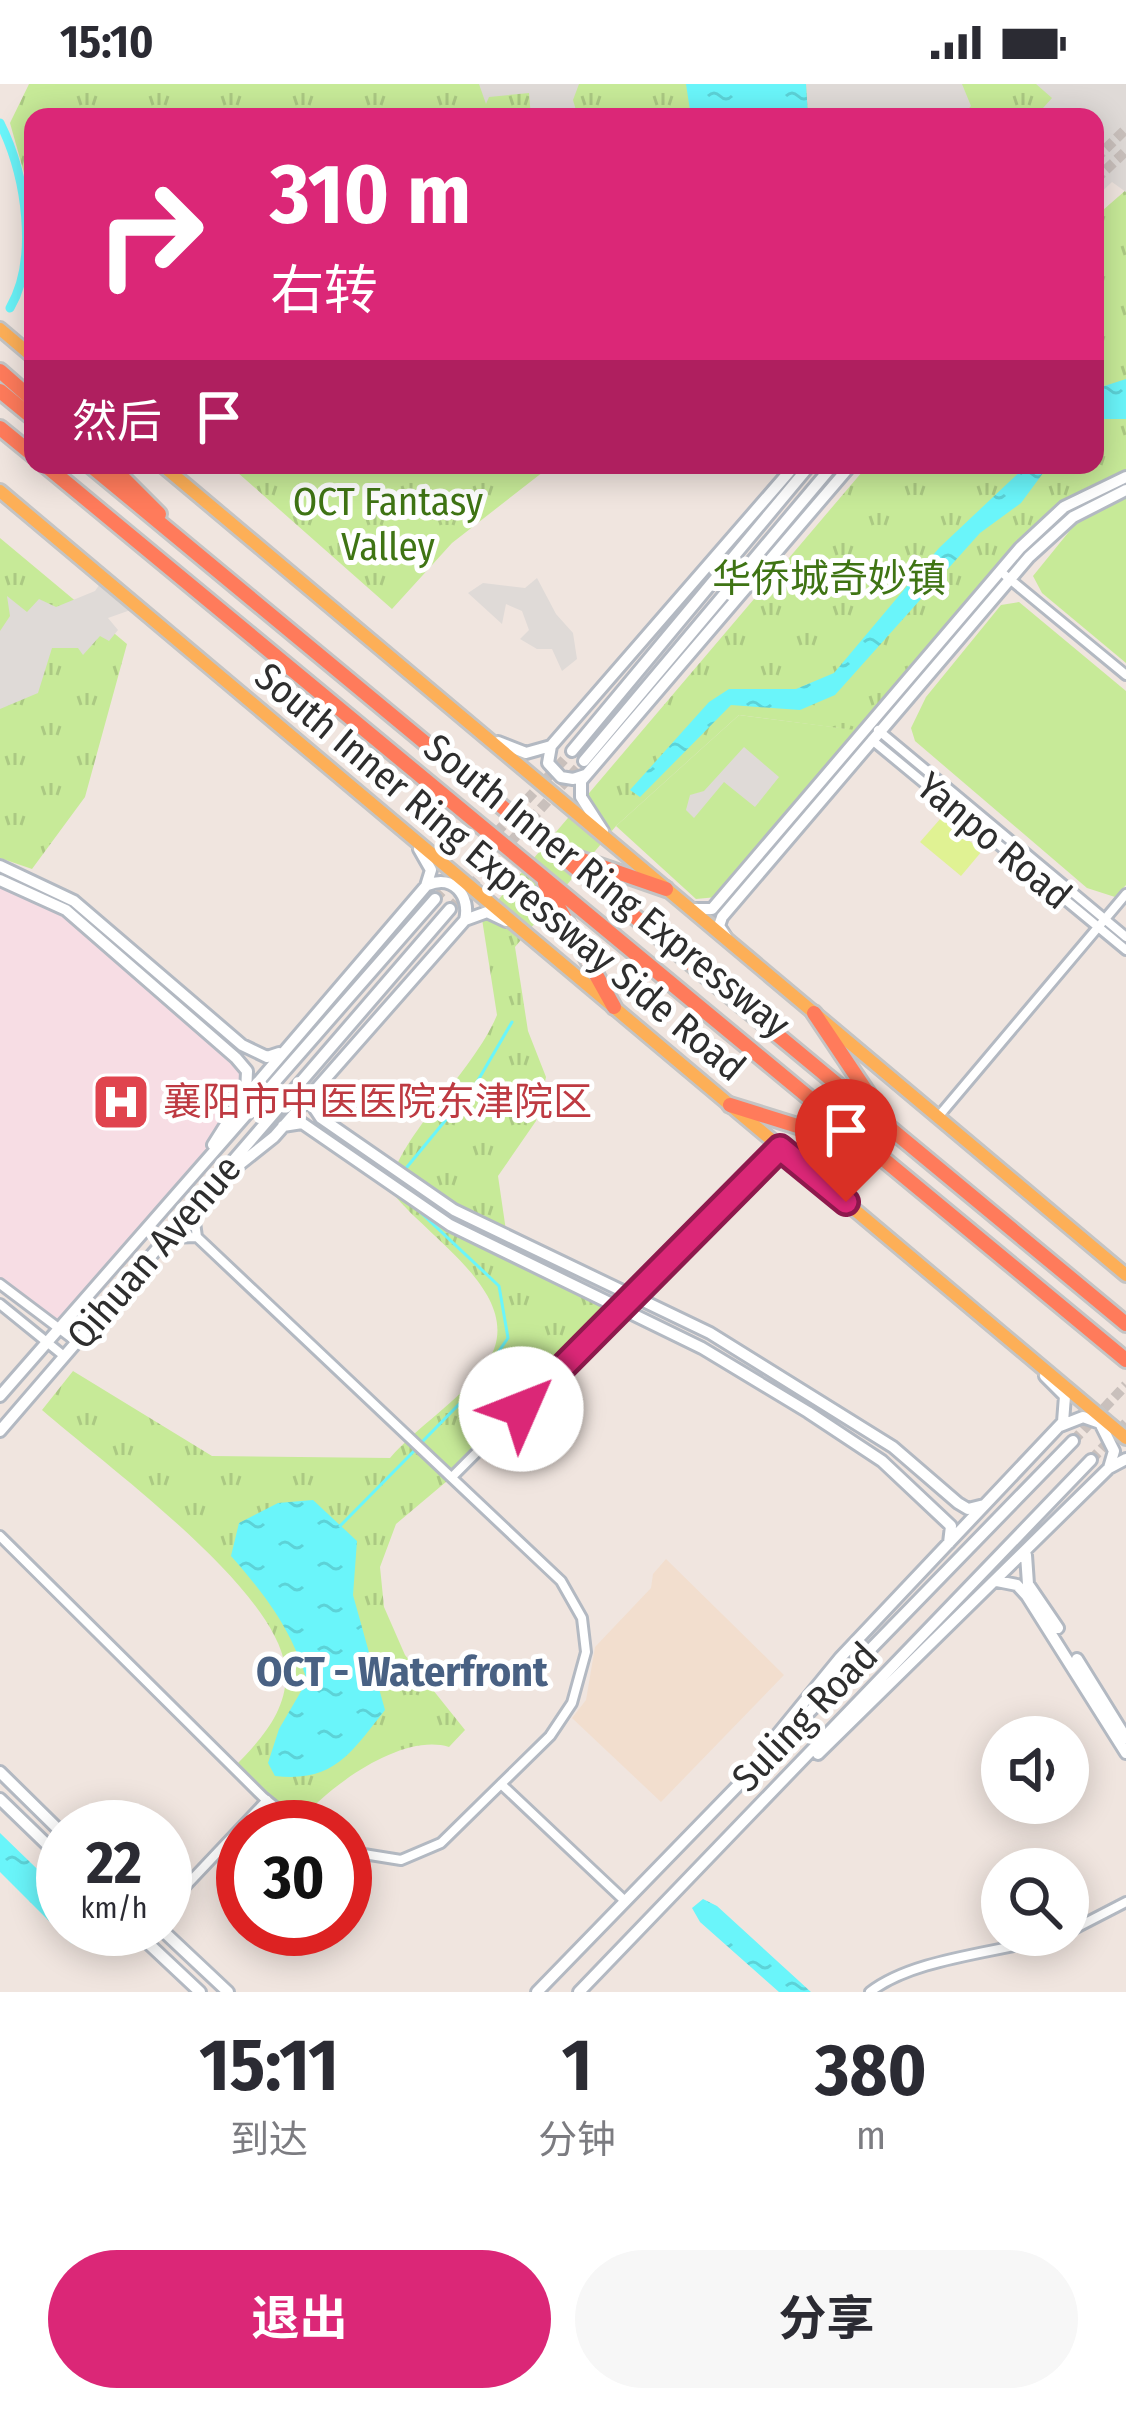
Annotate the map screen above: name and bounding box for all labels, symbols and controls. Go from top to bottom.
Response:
text: 15:10 [60,15,154,69]
text: 310 m [270,144,471,245]
icon: right [72,156,228,312]
text: 右转 [270,259,378,323]
icon: arrive [186,384,252,450]
text: 然后 [72,395,162,449]
park label: OCT Fantasy Valley [293,479,484,570]
park label: 华侨城奇妙镇 [712,556,946,602]
street label: South Inner Ring Expressway Side Road [245,653,755,1091]
street label: South Inner Ring Expressway [415,724,799,1048]
street label: Yanpo Road [907,763,1081,919]
hospital icon: 襄阳市中医医院东津院区 [90,1071,152,1133]
place label: 襄阳市中医医院东津院区 [163,1079,592,1125]
pin [795,1079,897,1202]
icon: arrive [813,1097,879,1163]
street label: Qihuan Avenue [57,1146,251,1358]
position arrow [458,1346,584,1472]
street label: Suling Road [723,1633,887,1801]
district label: OCT - Waterfront [256,1647,549,1697]
map controls [981,1716,1089,1956]
button: sound [981,1716,1089,1824]
speed limit sign: 30 [216,1800,372,1956]
text: 22 [86,1827,142,1899]
button: search [981,1848,1089,1956]
text: km/h [81,1890,147,1926]
text: 15:11 [199,2023,339,2109]
text: 1 [562,2023,592,2109]
text: 380 [815,2028,927,2114]
text: m [856,2113,886,2159]
text: 到达 [230,2117,308,2163]
text: 分钟 [538,2117,616,2163]
button: 退出 [48,2250,551,2388]
button: 分享 [575,2250,1078,2388]

